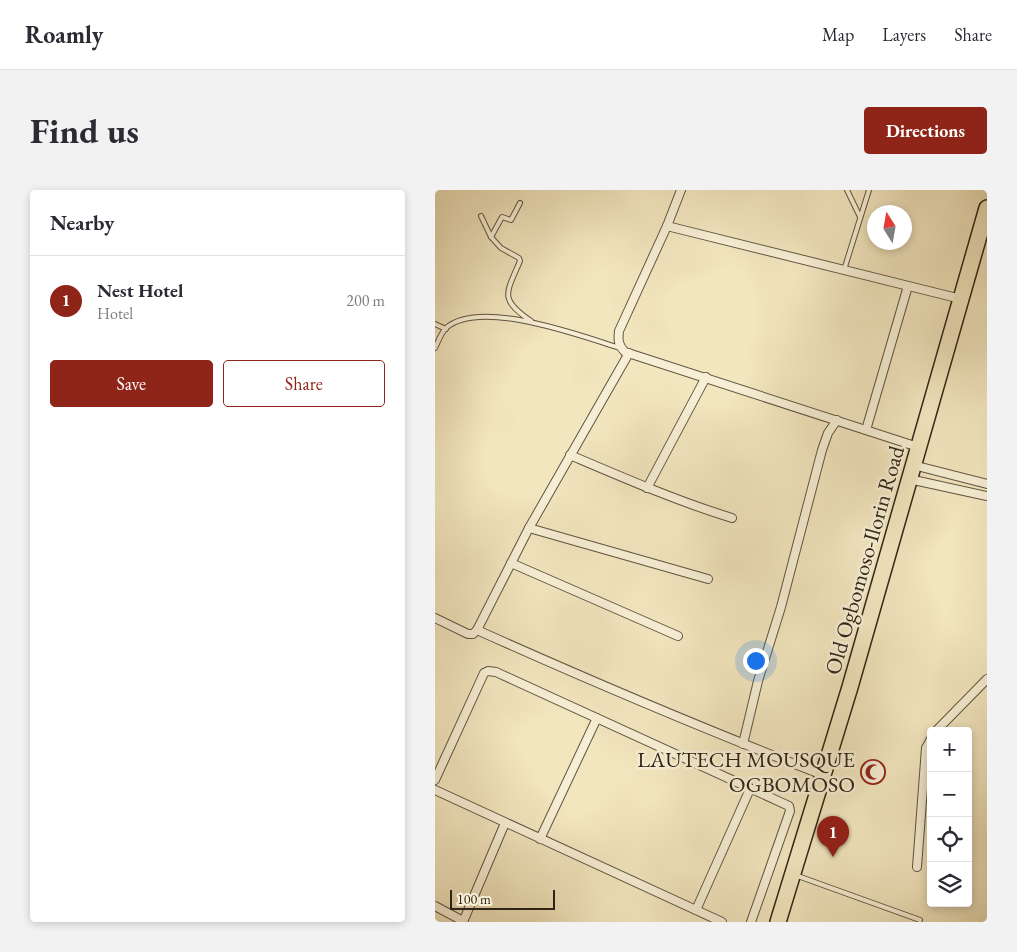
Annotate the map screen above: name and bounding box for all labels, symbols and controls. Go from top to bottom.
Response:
text: Roamly [25,19,103,50]
text: Map [822,23,854,46]
text: Layers [882,23,926,46]
text: Share [954,23,992,46]
button: Directions [864,107,987,154]
text: Find us [30,108,139,153]
north arrow [867,205,912,250]
text: Nearby [50,209,114,236]
text: Nest Hotel [97,278,183,303]
text: 1 [62,290,70,311]
text: 200 m [346,290,385,311]
text: Hotel [97,303,133,324]
button: Save [50,360,213,407]
button: Share [223,360,385,407]
street label: Old Ogbomoso-Ilorin Road [818,442,911,678]
your location [743,648,769,674]
map controls [927,727,972,907]
button: + [927,727,972,772]
place label: LAUTECH MOUSQUE OGBOMOSO [637,745,855,799]
mosque icon: LAUTECH MOUSQUE OGBOMOSO [860,759,886,785]
button: − [927,772,972,817]
pin: 1 [817,816,849,857]
button: locate [927,817,972,862]
button: layers [927,862,972,907]
scale bar [450,887,555,910]
text: 100 m [457,890,491,908]

